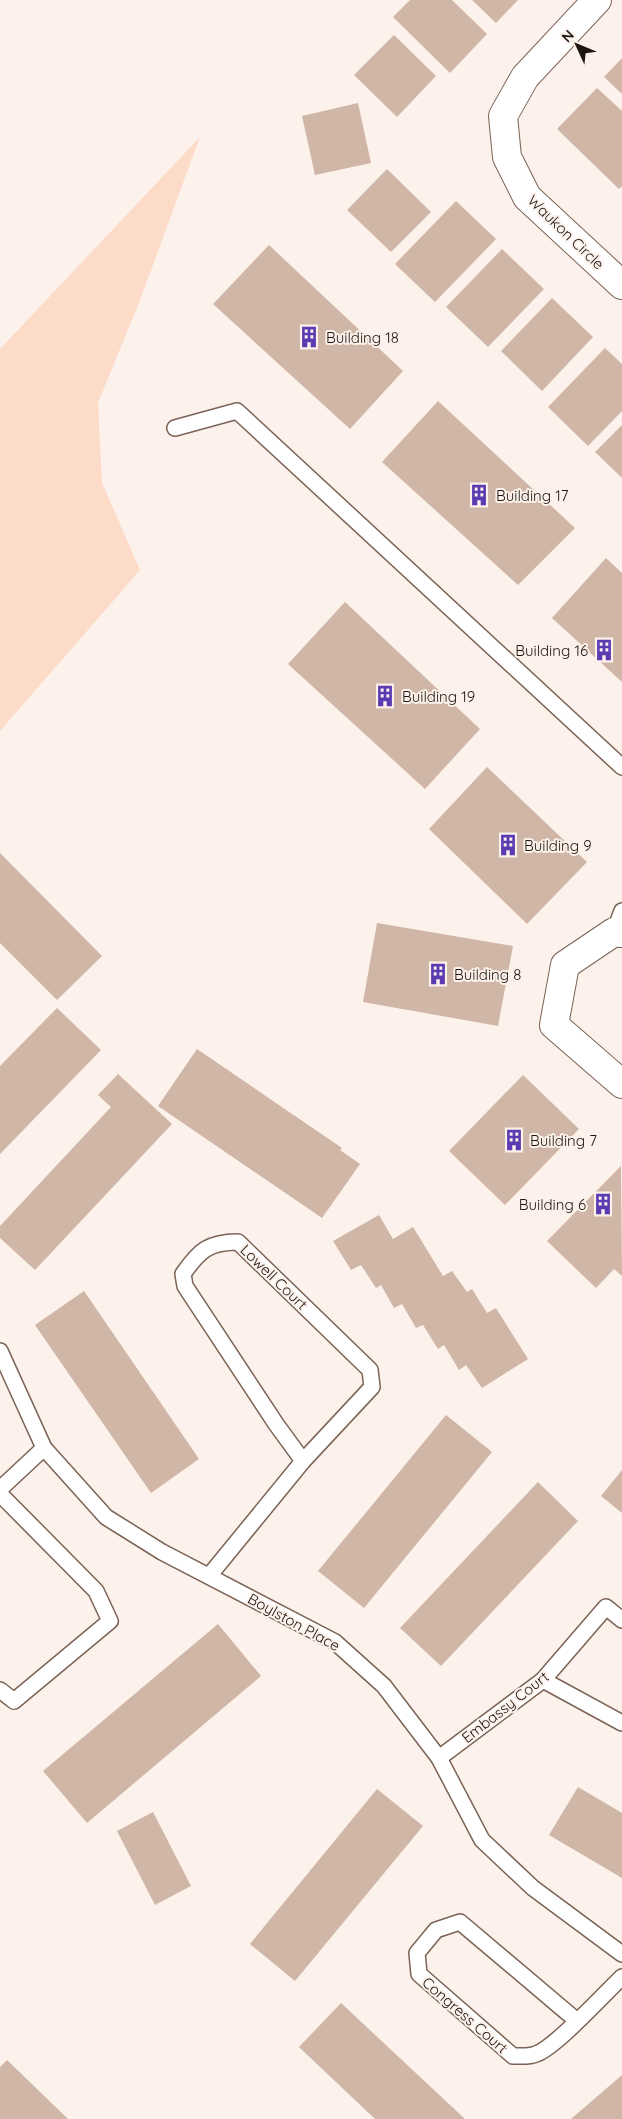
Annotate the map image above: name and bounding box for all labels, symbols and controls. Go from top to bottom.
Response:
north arrow [552,20,602,70]
text: N [558,26,578,46]
street label: Waukon Circle [524,191,608,273]
building icon: Building 18 [296,324,322,350]
place label: Building 18 [326,328,399,347]
building icon: Building 17 [466,482,492,508]
place label: Building 17 [496,486,569,505]
building icon: Building 16 [591,637,617,663]
place label: Building 16 [515,641,588,660]
building icon: Building 19 [372,683,398,709]
place label: Building 19 [402,687,475,706]
building icon: Building 9 [495,832,521,858]
place label: Building 9 [524,836,592,855]
building icon: Building 8 [425,961,451,987]
place label: Building 8 [454,965,521,984]
building icon: Building 7 [501,1127,527,1153]
place label: Building 7 [530,1131,597,1150]
building icon: Building 6 [590,1191,616,1217]
place label: Building 6 [519,1195,586,1214]
street label: Lowell Court [236,1240,312,1314]
street label: Boylston Place [245,1589,343,1655]
street label: Embassy Court [458,1667,552,1747]
street label: Congress Court [418,1973,512,2057]

